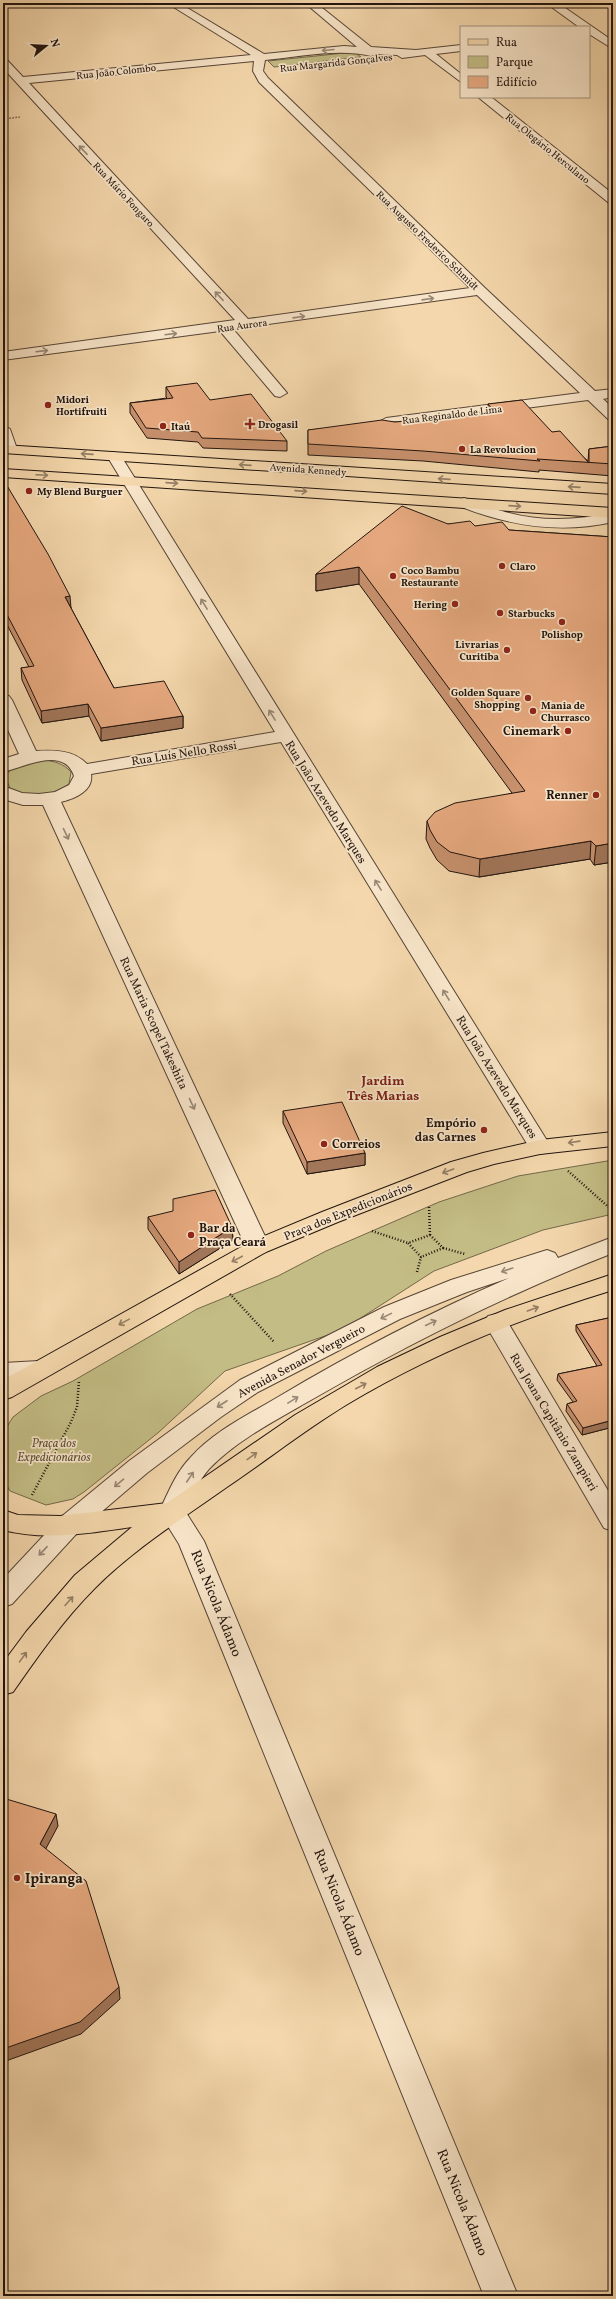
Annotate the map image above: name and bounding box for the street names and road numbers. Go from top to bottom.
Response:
street label: Rua Margarida Gonçalves [279,50,393,76]
street label: Rua João Colombo [76,61,157,83]
street label: Rua Olegário Herculano [502,110,593,187]
street label: Rua Mário Fongaro [89,159,157,230]
street label: Rua Augusto Frederico Schmidt [373,188,482,294]
street label: Rua Aurora [216,316,268,336]
street label: Rua Reginaldo de Lima [401,402,503,428]
street label: Avenida Kennedy [269,460,347,480]
street label: Rua Luís Nello Rossi [130,738,239,770]
street label: Rua João Azevedo Marques [281,738,370,867]
street label: Rua Maria Scopel Takeshita [115,955,191,1092]
street label: Rua João Azevedo Marques [452,1013,541,1142]
street label: Praça dos Expedicionários [282,1179,415,1245]
street label: Avenida Senador Vergueiro [235,1321,368,1402]
street label: Rua Joana Capitânio Zampieri [506,1351,601,1495]
street label: Rua Nicola Ádamo [186,1547,246,1660]
street label: Rua Nicola Ádamo [309,1846,369,1959]
street label: Rua Nicola Ádamo [432,2146,492,2259]

